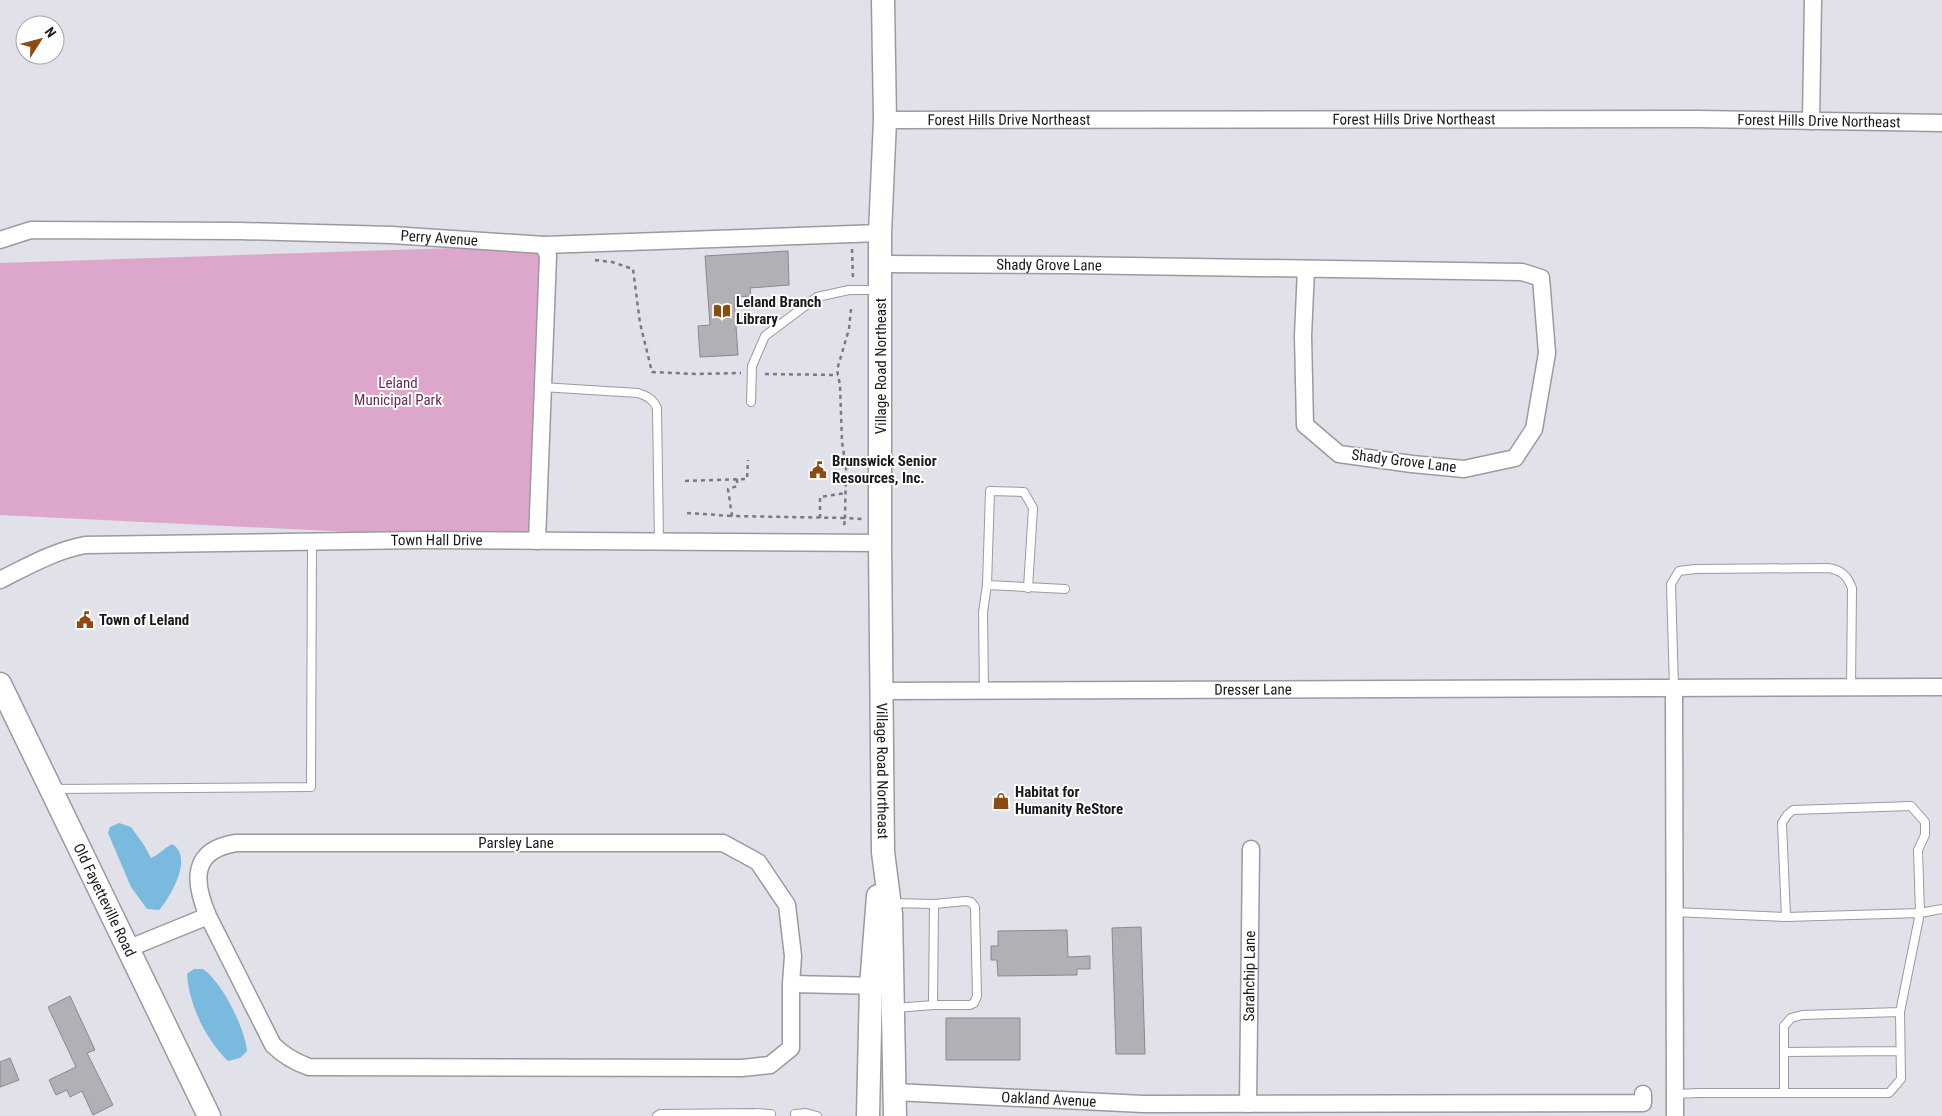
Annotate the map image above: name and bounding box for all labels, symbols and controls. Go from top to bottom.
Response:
north arrow [15,15,65,65]
text: N [42,24,60,41]
street label: Forest Hills Drive Northeast [1332,110,1496,128]
street label: Forest Hills Drive Northeast [927,111,1091,129]
street label: Forest Hills Drive Northeast [1737,111,1901,131]
street label: Perry Avenue [400,227,479,250]
street label: Shady Grove Lane [996,256,1102,275]
place label: Leland Branch Library [736,293,821,328]
street label: Village Road Northeast [872,298,890,434]
library icon: Leland Branch Library [712,301,732,321]
park label: Leland Municipal Park [354,374,442,409]
street label: Shady Grove Lane [1351,446,1457,476]
place label: Brunswick Senior Resources, Inc. [832,452,937,487]
public building icon: Brunswick Senior Resources, Inc. [808,460,828,480]
street label: Town Hall Drive [391,531,483,549]
public building icon: Town of Leland [75,610,95,630]
place label: Town of Leland [99,611,189,629]
street label: Dresser Lane [1214,680,1292,699]
street label: Village Road Northeast [873,703,892,839]
place label: Habitat for Humanity ReStore [1015,783,1123,818]
shop icon: Habitat for Humanity ReStore [991,791,1011,811]
street label: Parsley Lane [478,834,554,852]
street label: Old Fayetteville Road [69,840,140,960]
street label: Sarahchip Lane [1240,930,1259,1022]
street label: Oakland Avenue [1001,1088,1097,1111]

